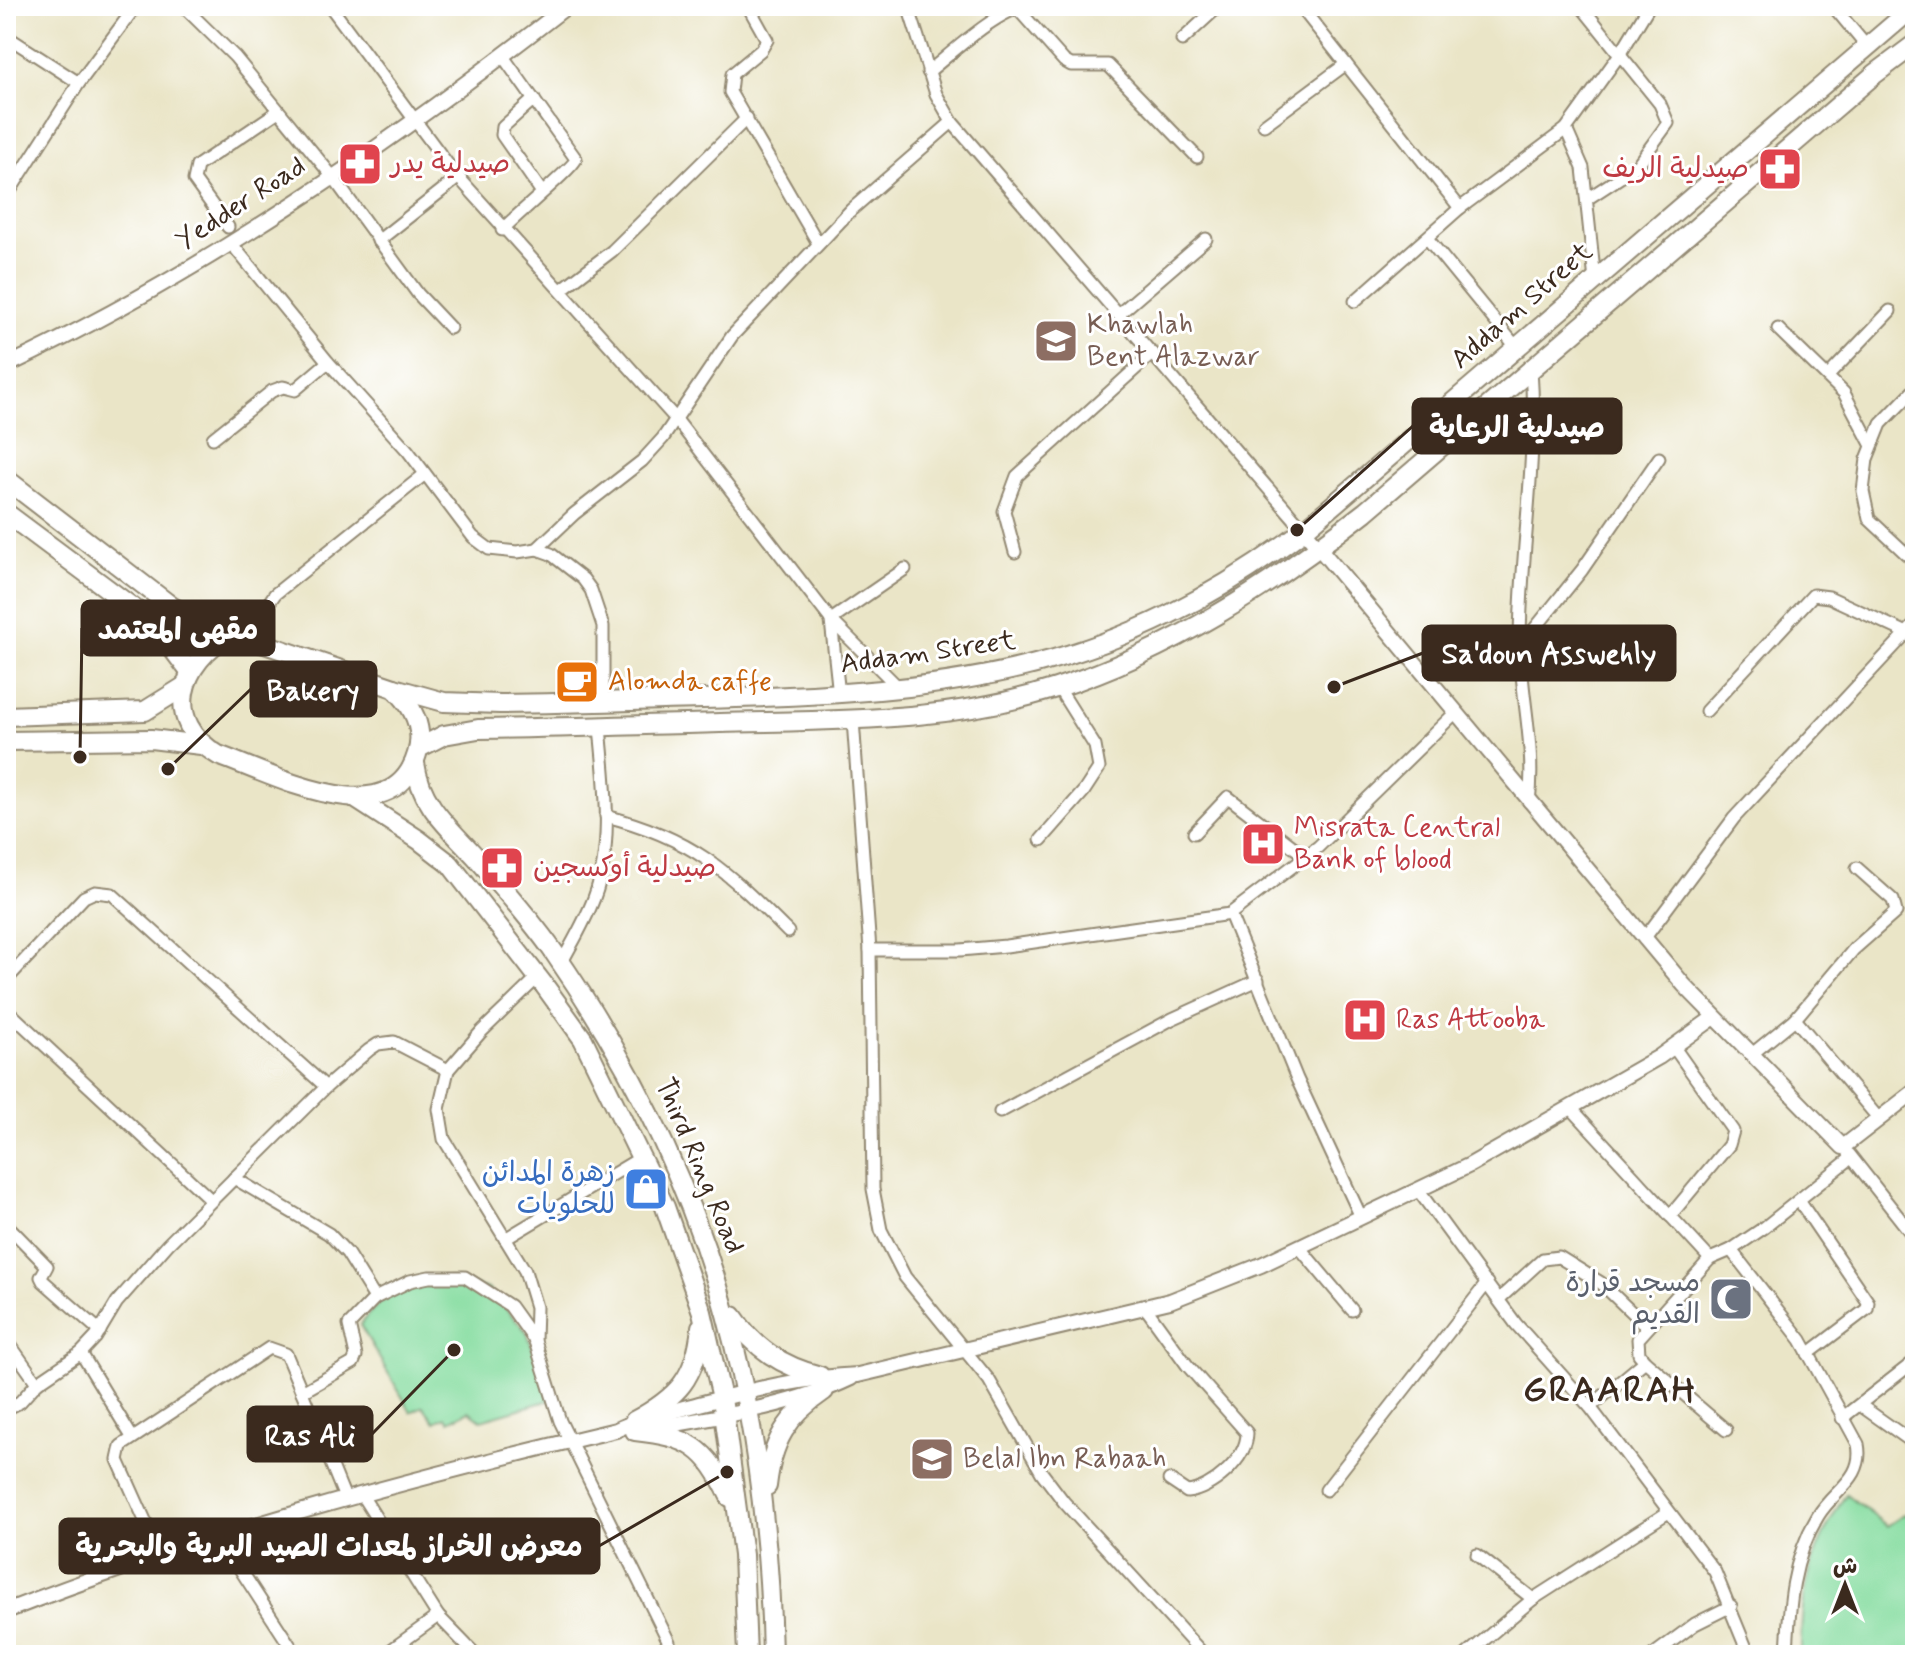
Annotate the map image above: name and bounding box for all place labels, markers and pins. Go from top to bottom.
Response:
pharmacy icon: صيدلية يدر [336,140,384,188]
pharmacy icon: صيدلية الريف [1756,145,1804,193]
place label: صيدلية يدر [389,146,510,183]
place label: صيدلية الريف [1602,151,1749,188]
place label: Khawlah Bent Alazwar [1087,307,1260,376]
school or university icon: Khawlah Bent Alazwar [1032,317,1080,365]
callout: صيدلية الرعاية [1413,399,1621,453]
callout: مقهى المعتمد [82,601,274,655]
callout: Sa'doun Asswehly [1423,626,1675,680]
cafe icon: Alomda caffe [553,658,601,706]
callout: Bakery [251,662,376,716]
place label: Alomda caffe [608,664,772,701]
place label: Misrata Central Bank of blood [1294,810,1500,879]
hospital icon: Misrata Central Bank of blood [1239,820,1287,868]
pharmacy icon: صيدلية أوكسجين [478,844,526,892]
place label: صيدلية أوكسجين [533,850,716,887]
hospital icon: Ras Attooba [1341,996,1389,1044]
place label: Ras Attooba [1396,1002,1545,1039]
place label: زهرة المدائن للحلويات [482,1155,615,1224]
shop icon: زهرة المدائن للحلويات [622,1165,670,1213]
place label: مسجد قرارة القديم [1566,1265,1700,1335]
mosque icon: مسجد قرارة القديم [1707,1275,1755,1323]
callout: Ras Ali [248,1407,372,1461]
school or university icon: Belal Ibn Rabaah [908,1435,956,1483]
place label: Belal Ibn Rabaah [963,1441,1166,1478]
callout: معرض الخراز لمعدات الصيد البرية والبحرية [60,1519,599,1573]

